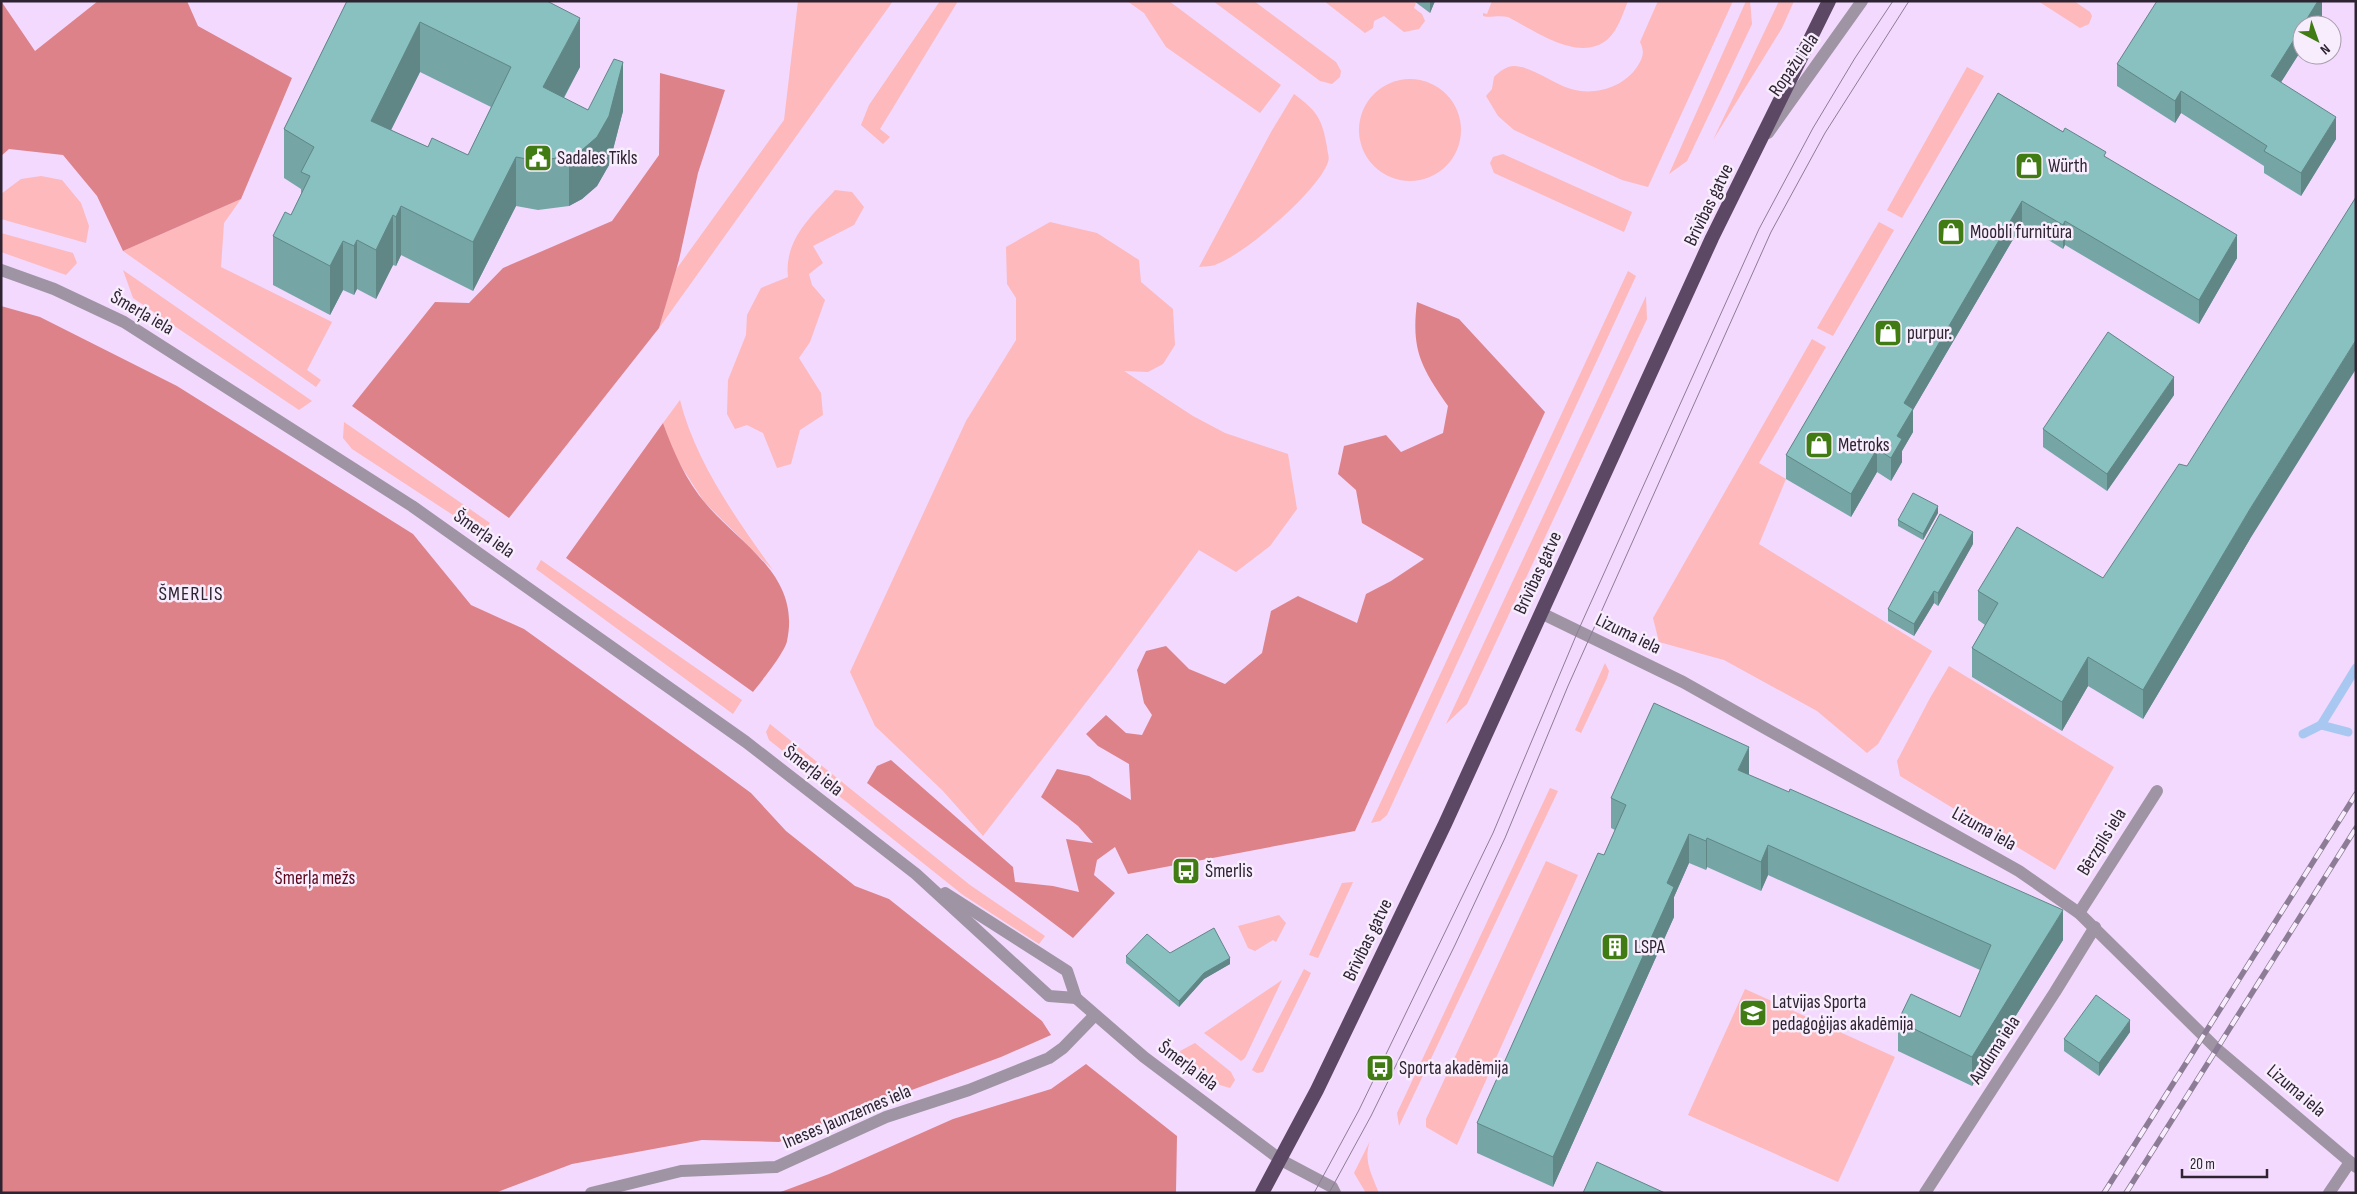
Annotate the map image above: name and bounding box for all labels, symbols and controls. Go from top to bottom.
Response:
north arrow [2292,15,2342,65]
street label: Ropažu iela [1764,29,1824,101]
text: N [2317,41,2334,58]
public building icon: Sadales Tīkls [523,143,553,173]
place label: Sadales Tīkls [557,147,638,170]
shop icon: Würth [2014,151,2044,181]
place label: Würth [2048,155,2088,178]
street label: Brīvības gatve [1679,160,1739,250]
shop icon: Moobli furnitūra [1936,217,1966,247]
place label: Moobli furnitūra [1970,221,2072,244]
street label: Šmerļa iela [106,286,178,340]
shop icon: purpur. [1873,318,1903,348]
place label: purpur. [1907,322,1952,345]
shop icon: Metroks [1804,430,1834,460]
place label: Metroks [1838,434,1890,457]
street label: Šmerļa iela [449,505,519,563]
street label: Brīvības gatve [1509,528,1567,618]
district label: ŠMERLIS [159,582,223,606]
street label: Lizuma iela [1592,608,1664,660]
street label: Šmerļa iela [779,741,847,801]
street label: Lizuma iela [1948,802,2020,856]
street label: Bērzpils iela [2072,804,2132,880]
bus stop icon: Šmerlis [1171,856,1201,886]
place label: Šmerlis [1205,860,1253,883]
park label: Šmerļa mežs [275,867,356,890]
street label: Brīvības gatve [1338,895,1398,985]
building icon: LSPA [1600,932,1630,962]
place label: LSPA [1634,936,1666,959]
place label: Latvijas Sporta pedagoģijas akadēmija [1772,991,1914,1036]
school or university icon: Latvijas Sporta pedagoģijas akadēmija [1738,998,1768,1028]
street label: Auduma iela [1964,1012,2025,1089]
street label: Šmerļa iela [1153,1036,1223,1096]
bus stop icon: Sporta akadēmija [1365,1053,1395,1083]
place label: Sporta akadēmija [1399,1057,1509,1080]
street label: Lizuma iela [2262,1060,2330,1122]
street label: Ineses Jaunzemes iela [779,1080,915,1154]
scale bar [2182,1146,2267,1178]
text: 20 m [2190,1155,2215,1174]

